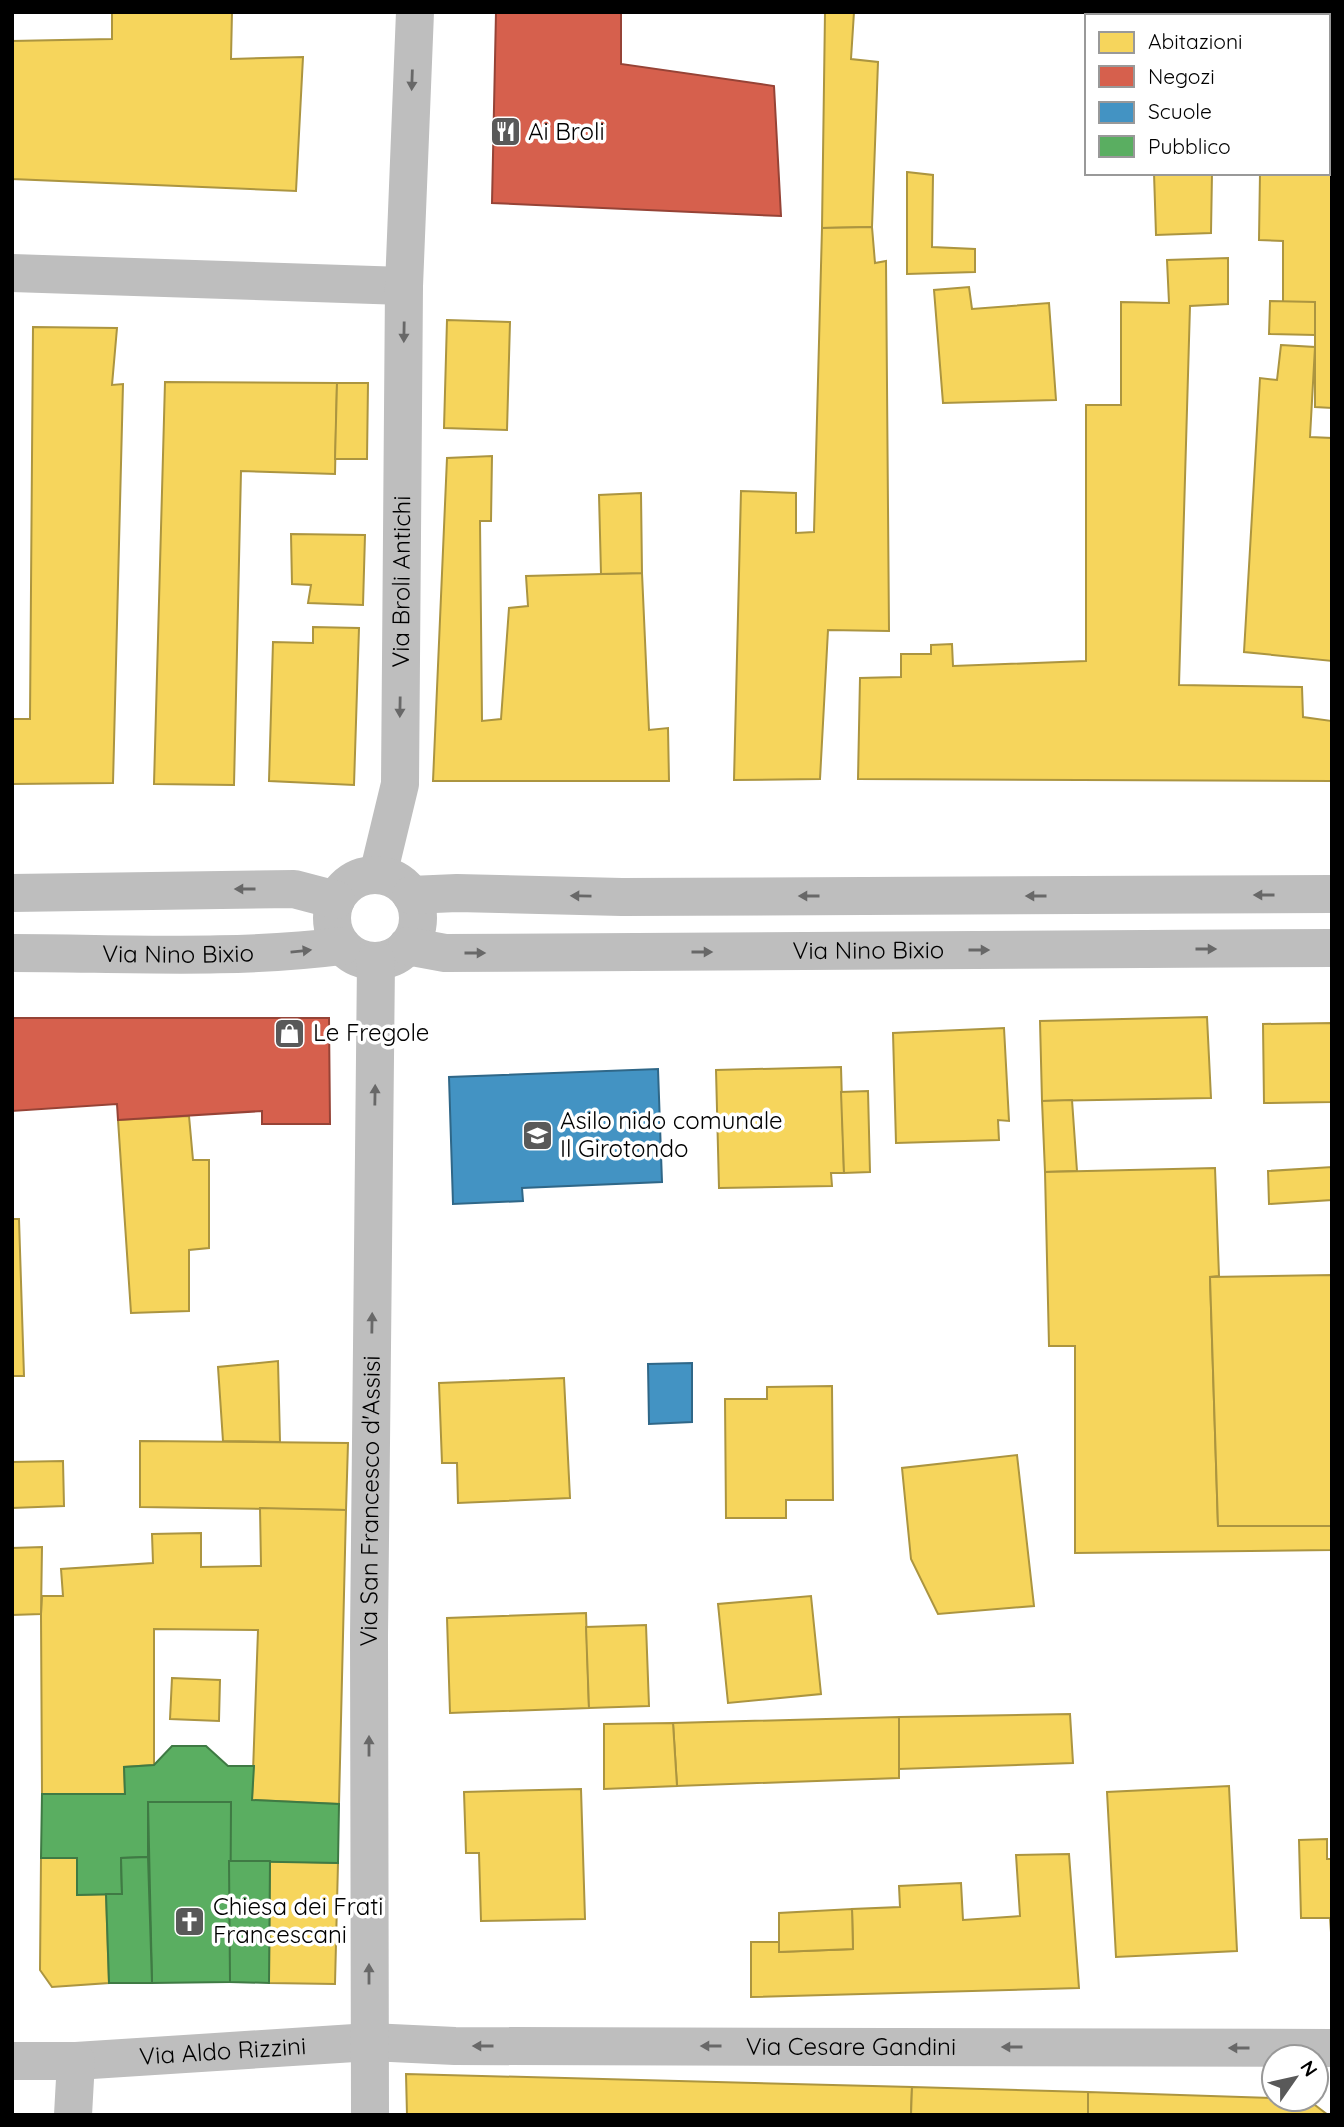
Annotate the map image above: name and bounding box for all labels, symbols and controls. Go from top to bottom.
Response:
legend [1085,14,1330,175]
text: Abitazioni [1148,28,1243,54]
text: Negozi [1148,63,1215,89]
one-way arrow [407,70,418,92]
text: Scuole [1148,98,1212,124]
restaurant icon: Ai Broli [488,115,522,149]
place label: Ai Broli [528,116,605,146]
text: Pubblico [1148,133,1231,159]
one-way arrow [398,322,410,344]
street label: Via Broli Antichi [385,495,416,668]
one-way arrow [395,696,406,718]
one-way arrow [233,883,255,895]
one-way arrow [1252,889,1274,901]
one-way arrow [570,890,592,902]
one-way arrow [797,890,819,902]
one-way arrow [1025,890,1047,901]
street label: Via Nino Bixio [792,934,944,965]
street label: Via Nino Bixio [102,937,254,969]
one-way arrow [1195,943,1217,955]
one-way arrow [968,944,990,956]
one-way arrow [290,945,312,956]
one-way arrow [691,946,713,958]
one-way arrow [464,947,486,959]
shop icon: Le Fregole [273,1016,307,1050]
place label: Le Fregole [313,1017,429,1047]
one-way arrow [369,1084,380,1106]
place label: Asilo nido comunale Il Girotondo [560,1105,783,1163]
school or university icon: Asilo nido comunale Il Girotondo [520,1118,554,1152]
one-way arrow [366,1312,378,1334]
street label: Via San Francesco d'Assisi [353,1355,386,1647]
one-way arrow [363,1735,375,1757]
place label: Chiesa dei Frati Francescani [213,1891,383,1949]
church icon: Chiesa dei Frati Francescani [173,1904,207,1938]
one-way arrow [363,1963,375,1985]
street label: Via Aldo Rizzini [138,2030,307,2071]
street label: Via Cesare Gandini [746,2031,956,2061]
one-way arrow [472,2040,494,2052]
one-way arrow [699,2040,721,2052]
one-way arrow [1000,2041,1022,2053]
one-way arrow [1228,2042,1250,2054]
north arrow [1260,2043,1330,2113]
text: N [1295,2056,1323,2081]

